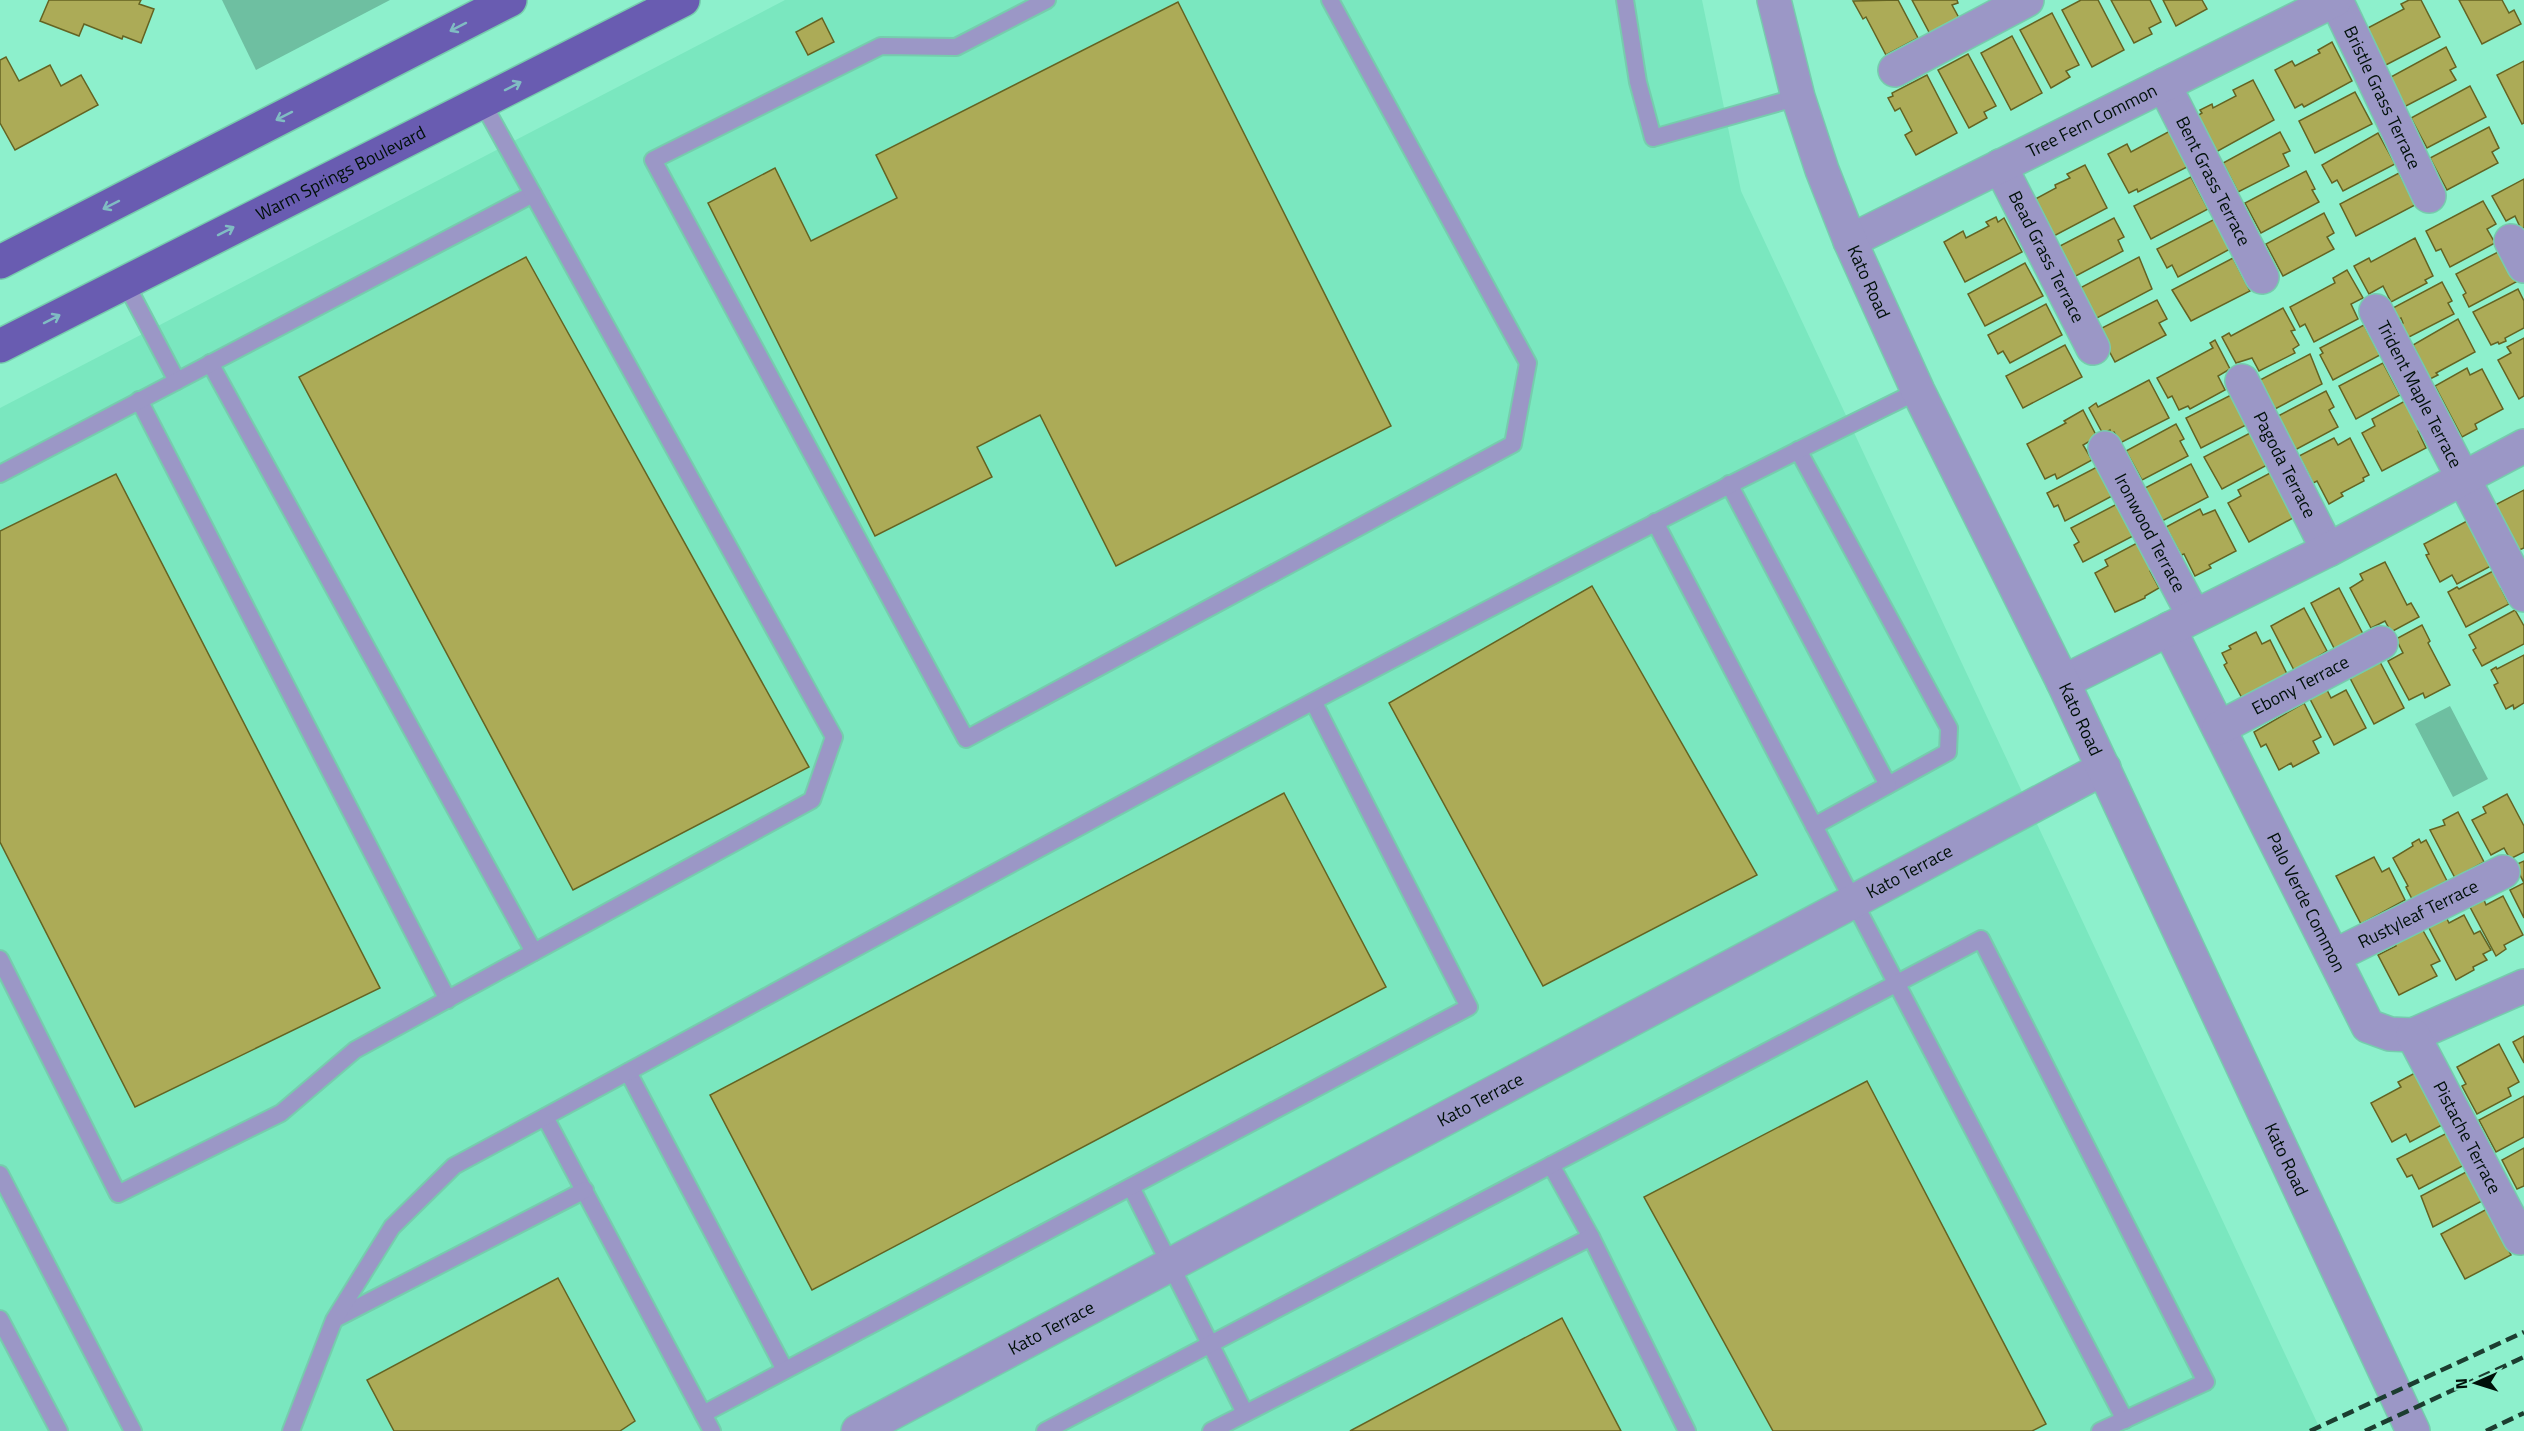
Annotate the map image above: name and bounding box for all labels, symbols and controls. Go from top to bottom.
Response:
one-way arrow [450,21,467,33]
street label: Bristle Grass Terrace [2337,21,2428,173]
street label: Tree Fern Common [2022,77,2161,164]
one-way arrow [503,80,521,91]
one-way arrow [276,111,294,122]
street label: Bent Grass Terrace [2169,111,2258,251]
street label: Warm Springs Boulevard [251,119,430,227]
street label: Bead Grass Terrace [2002,186,2092,327]
one-way arrow [103,199,120,211]
one-way arrow [217,225,235,236]
street label: Kato Road [1841,241,1897,323]
one-way arrow [43,313,61,325]
street label: Trident Maple Terrace [2370,316,2469,473]
street label: Pagoda Terrace [2247,407,2323,522]
street label: Ironwood Terrace [2108,468,2193,597]
street label: Ebony Terrace [2247,648,2354,722]
street label: Kato Road [2052,678,2110,760]
street label: Palo Verde Common [2260,828,2353,977]
street label: Kato Terrace [1861,837,1957,905]
street label: Rustyleaf Terrace [2353,872,2483,955]
street label: Kato Terrace [1432,1065,1528,1133]
street label: Pistache Terrace [2427,1076,2508,1199]
street label: Kato Road [2258,1118,2315,1200]
street label: Kato Terrace [1003,1294,1099,1362]
north arrow [2446,1353,2506,1413]
text: N [2449,1378,2473,1390]

